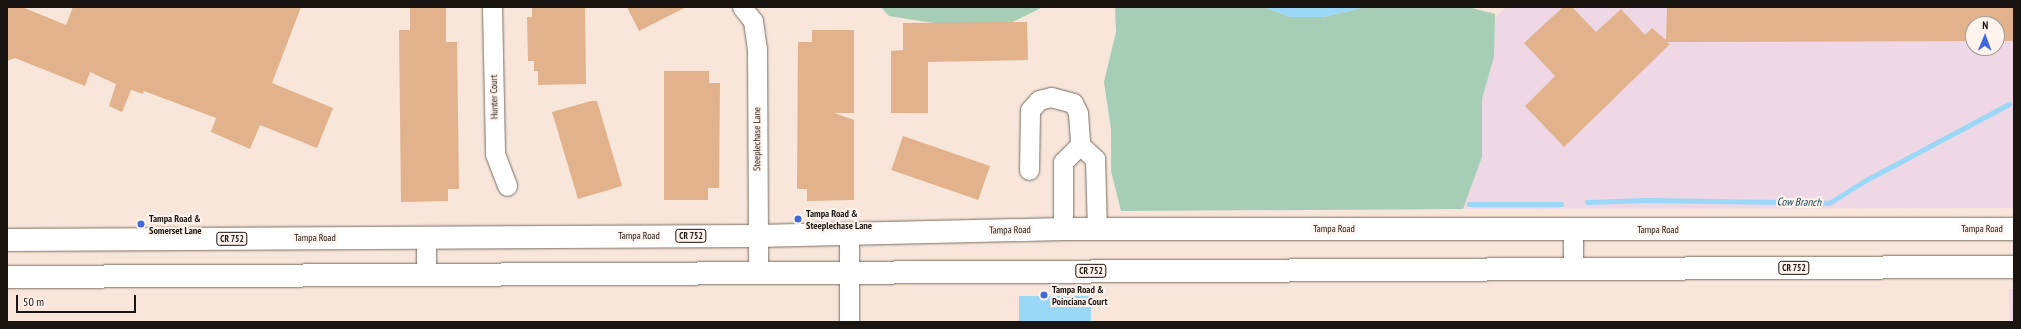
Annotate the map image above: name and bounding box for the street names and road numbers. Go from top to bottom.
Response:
street label: Hunter Court [488,75,500,119]
street label: Steeplechase Lane [751,107,763,171]
street label: Tampa Road [1313,223,1355,235]
street label: Tampa Road [1961,223,2003,235]
street label: Tampa Road [989,224,1031,236]
street label: Tampa Road [1637,224,1679,236]
road number: CR 752 [675,229,707,243]
street label: Tampa Road [618,230,660,242]
road number: CR 752 [216,232,248,246]
street label: Tampa Road [294,232,336,244]
road number: CR 752 [1778,261,1810,275]
road number: CR 752 [1075,264,1107,278]

